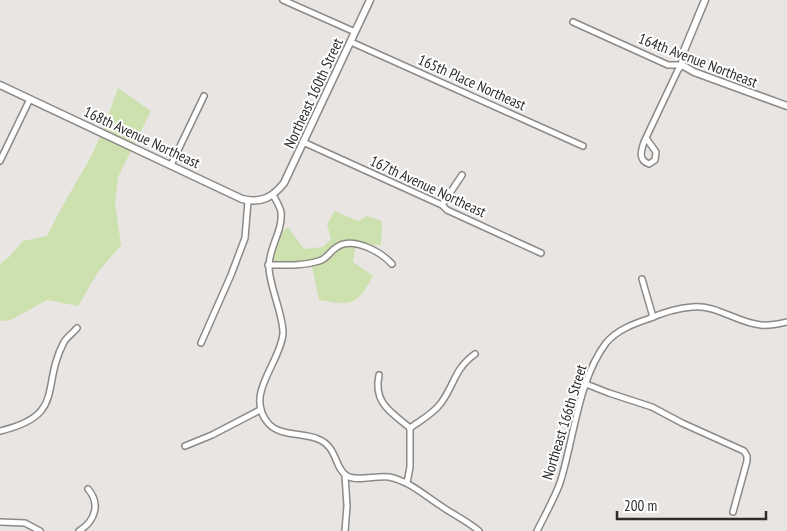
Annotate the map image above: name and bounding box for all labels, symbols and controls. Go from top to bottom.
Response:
street label: 164th Avenue Northeast [636,29,760,91]
street label: Northeast 160th Street [279,35,347,151]
street label: 165th Place Northeast [415,50,529,114]
street label: 168th Avenue Northeast [81,102,203,172]
street label: 167th Avenue Northeast [367,151,489,221]
street label: Northeast 166th Street [537,362,591,482]
scale bar [617,488,766,520]
text: 200 m [624,496,657,515]

